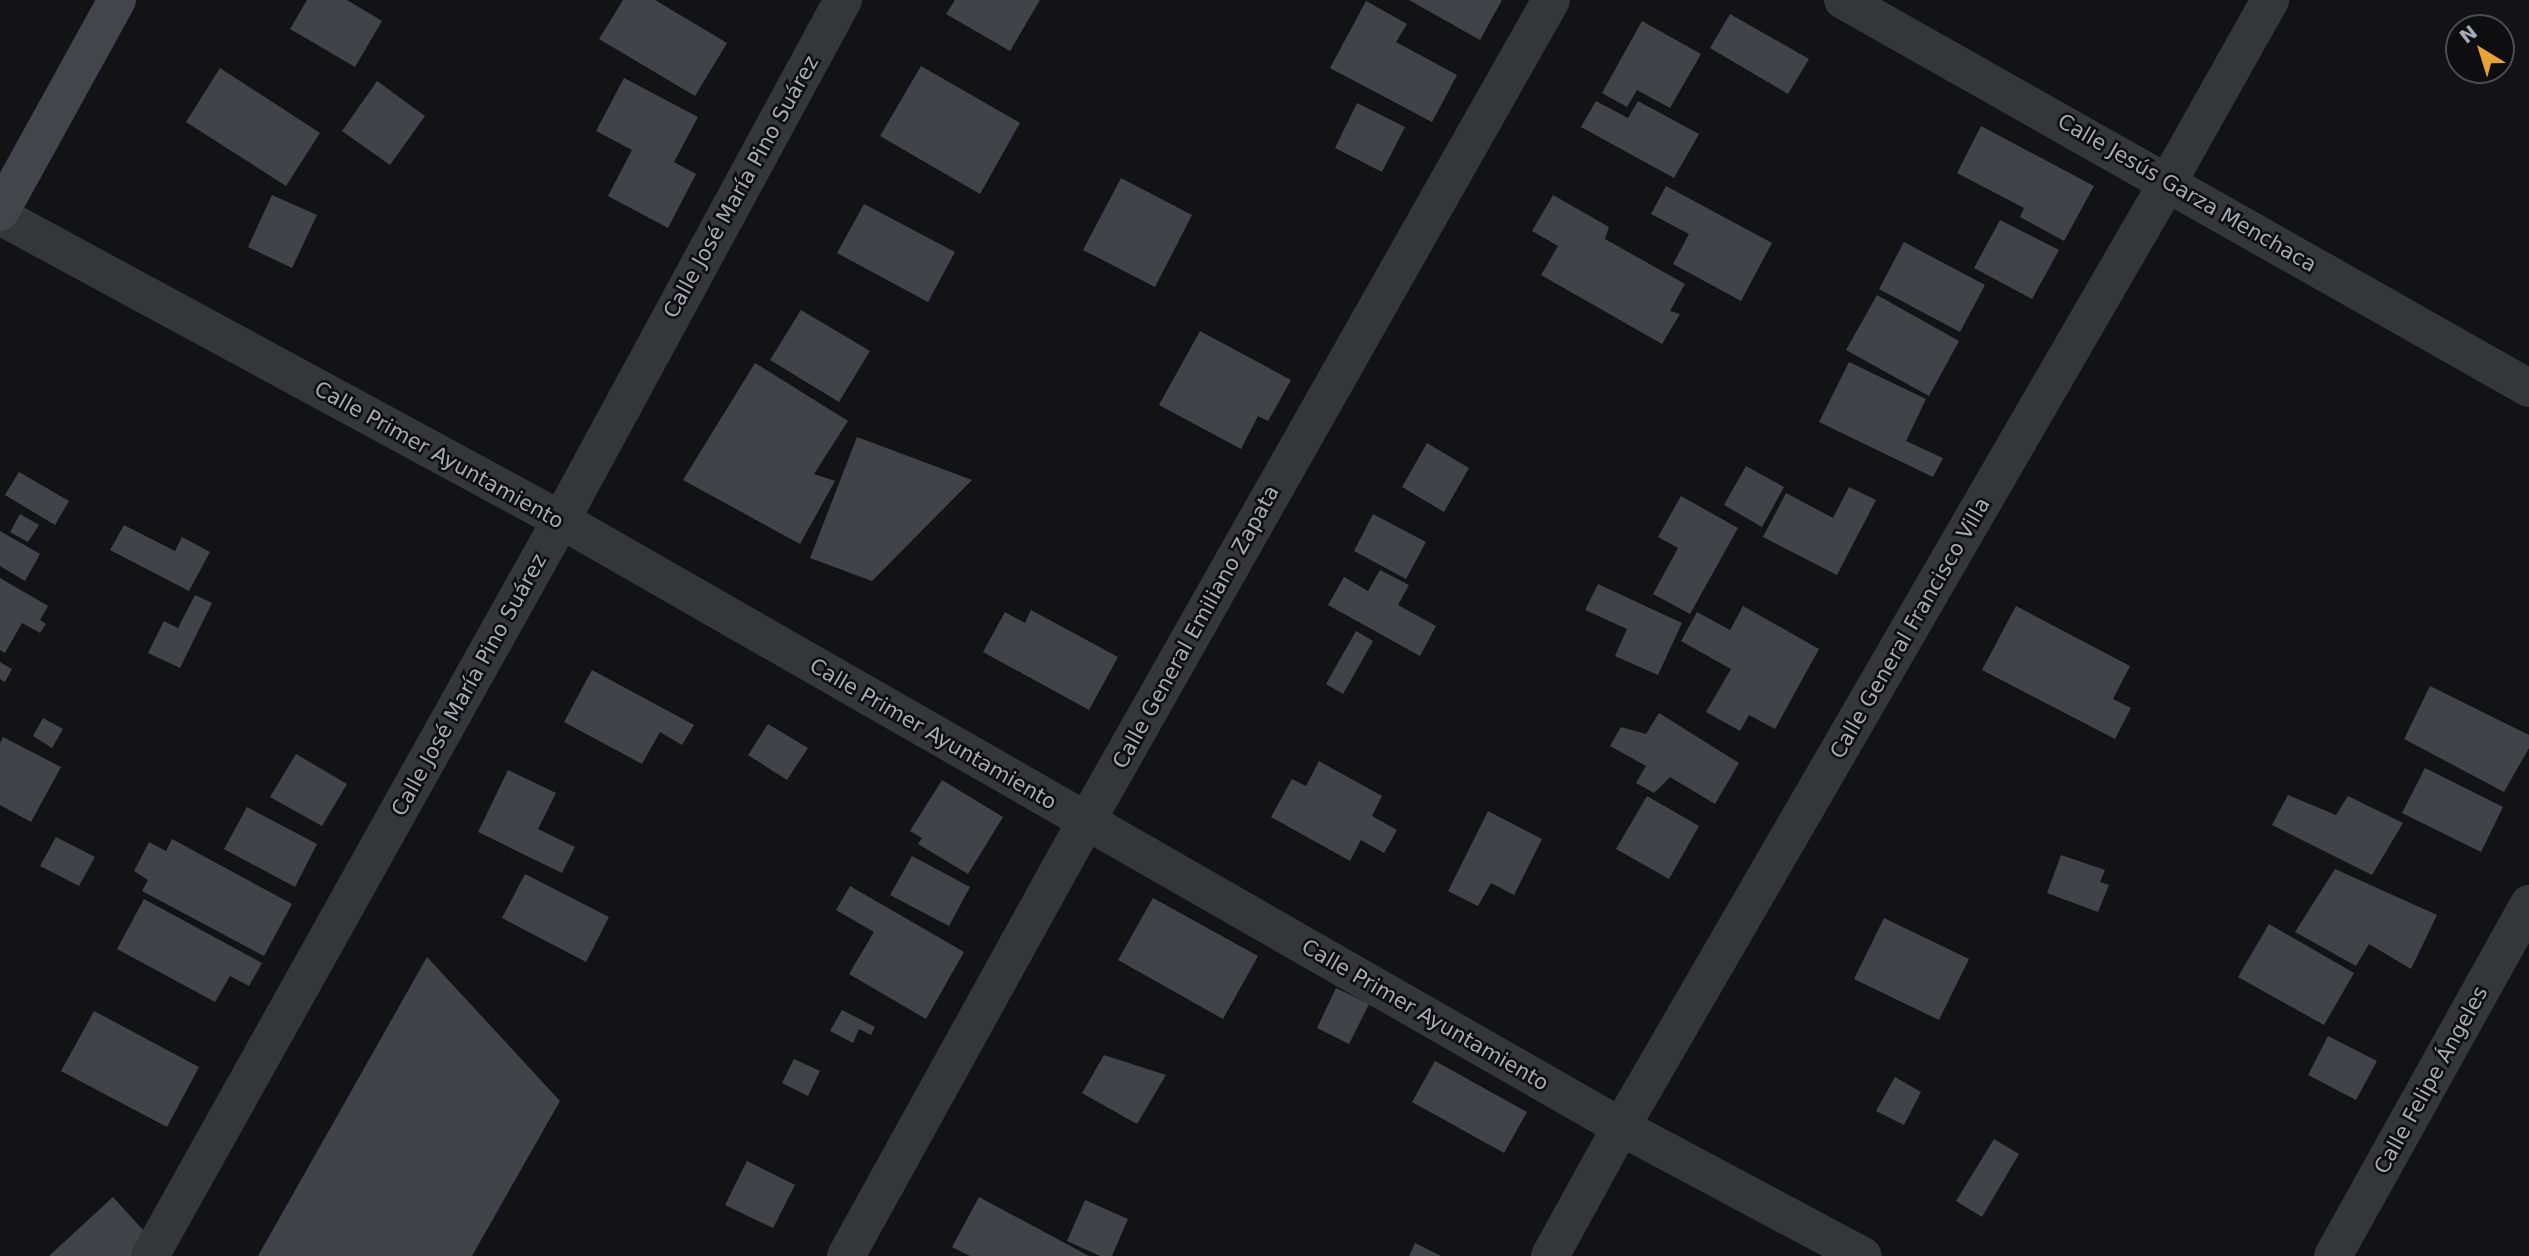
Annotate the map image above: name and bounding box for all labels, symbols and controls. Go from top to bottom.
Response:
north arrow [2445,14,2515,84]
text: N [2455,20,2481,48]
street label: Calle José María Pino Suárez [658,52,824,322]
street label: Calle Jesús Garza Menchaca [2053,108,2321,278]
street label: Calle Primer Ayuntamiento [310,376,568,534]
street label: Calle General Emiliano Zapata [1107,481,1285,773]
street label: Calle General Francisco Villa [1825,493,1995,763]
street label: Calle José María Pino Suárez [386,550,552,820]
street label: Calle Primer Ayuntamiento [805,653,1061,815]
street label: Calle Primer Ayuntamiento [1297,934,1553,1096]
street label: Calle Felipe Ángeles [2369,982,2493,1178]

